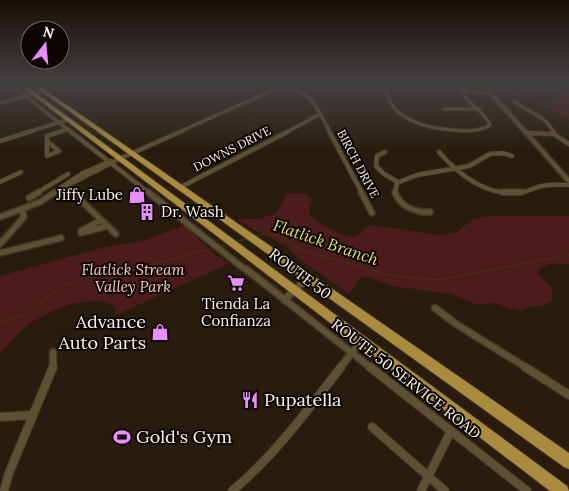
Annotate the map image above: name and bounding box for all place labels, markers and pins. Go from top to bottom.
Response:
place label: Jiffy Lube [55,185,123,204]
shop icon: Jiffy Lube [127,185,147,205]
building icon: Dr. Wash [137,202,157,222]
place label: Dr. Wash [161,202,224,221]
supermarket icon: Tienda La Confianza [226,273,246,293]
place label: Tienda La Confianza [201,294,271,330]
place label: Advance Auto Parts [57,310,146,354]
shop icon: Advance Auto Parts [150,322,170,342]
place label: Pupatella [264,388,341,411]
restaurant icon: Pupatella [240,390,260,410]
place label: Gold's Gym [136,425,232,448]
sports icon: Gold's Gym [112,427,132,447]

